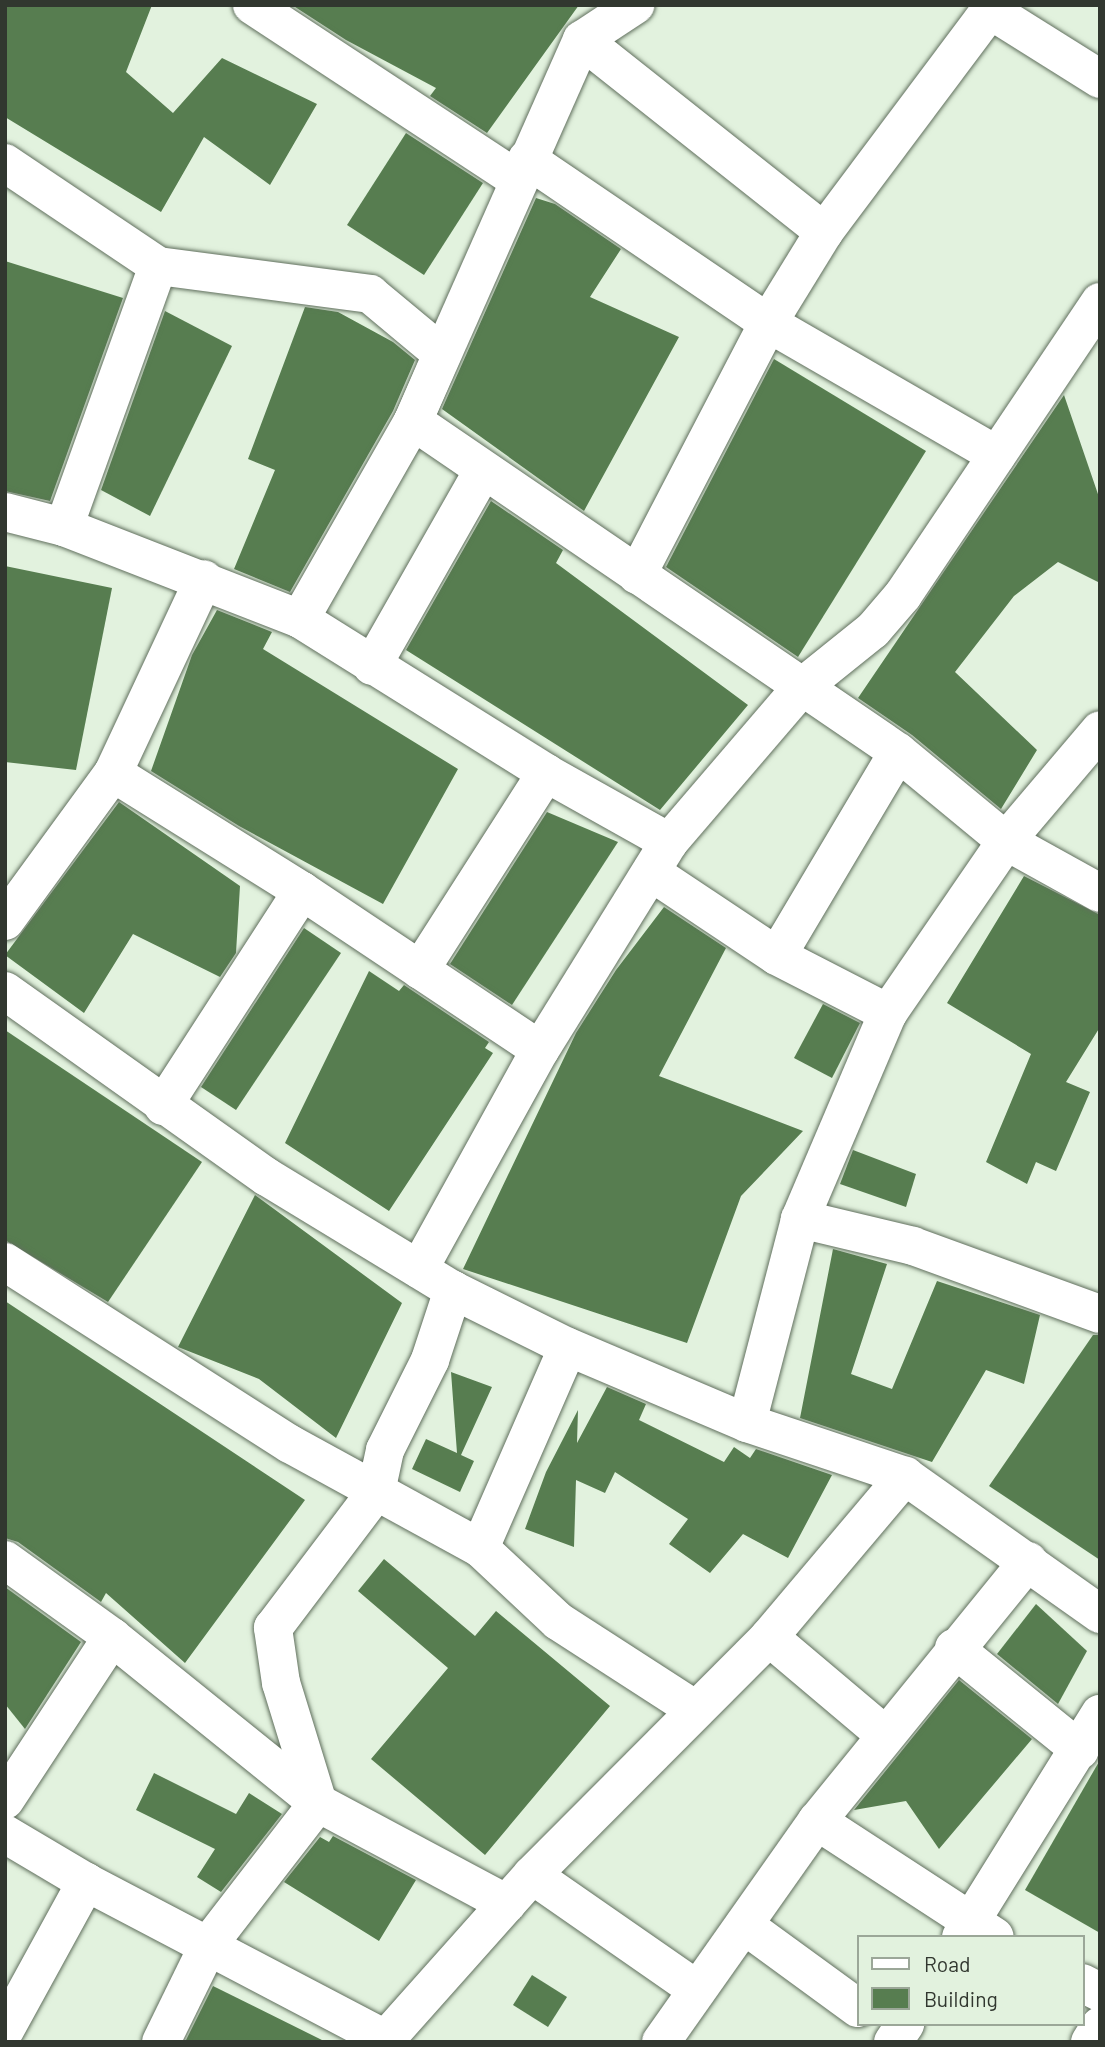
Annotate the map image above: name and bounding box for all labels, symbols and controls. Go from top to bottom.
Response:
legend [856,1935,1084,2026]
text: Road [924,1951,970,1976]
text: Building [924,1986,998,2011]

